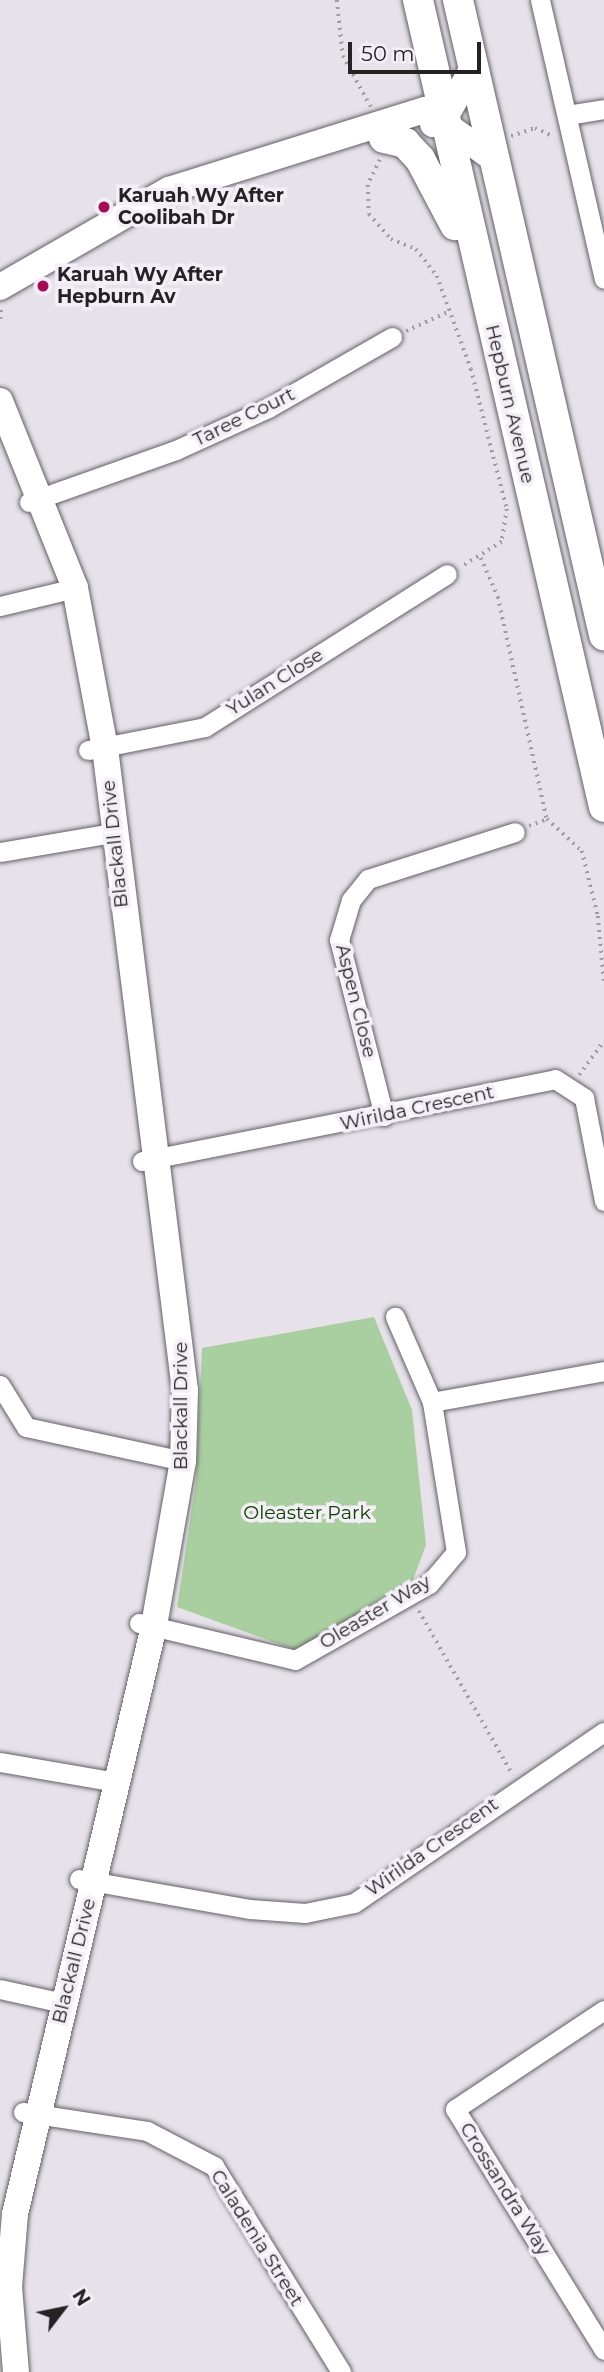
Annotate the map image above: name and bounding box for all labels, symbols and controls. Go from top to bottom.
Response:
scale bar [352,28,485,72]
text: 50 m [361,41,415,66]
place label: Karuah Wy After Coolibah Dr [118,185,284,229]
marker: Karuah Wy After Coolibah Dr [96,199,112,215]
place label: Karuah Wy After Hepburn Av [57,264,223,308]
marker: Karuah Wy After Hepburn Av [35,278,51,294]
street label: Hepburn Avenue [481,322,539,486]
street label: Taree Court [189,383,299,451]
street label: Yulan Close [223,643,327,721]
street label: Blackall Drive [97,779,133,909]
street label: Aspen Close [331,942,381,1060]
street label: Wirilda Crescent [338,1081,496,1135]
street label: Blackall Drive [170,1342,192,1470]
park label: Oleaster Park [243,1502,371,1524]
street label: Oleaster Way [315,1570,435,1654]
street label: Wirilda Crescent [361,1793,503,1901]
street label: Blackall Drive [47,1896,101,2026]
street label: Crossandra Way [455,2118,555,2260]
street label: Caladenia Street [206,2165,308,2311]
north arrow [28,2274,98,2344]
text: N [67,2285,95,2310]

